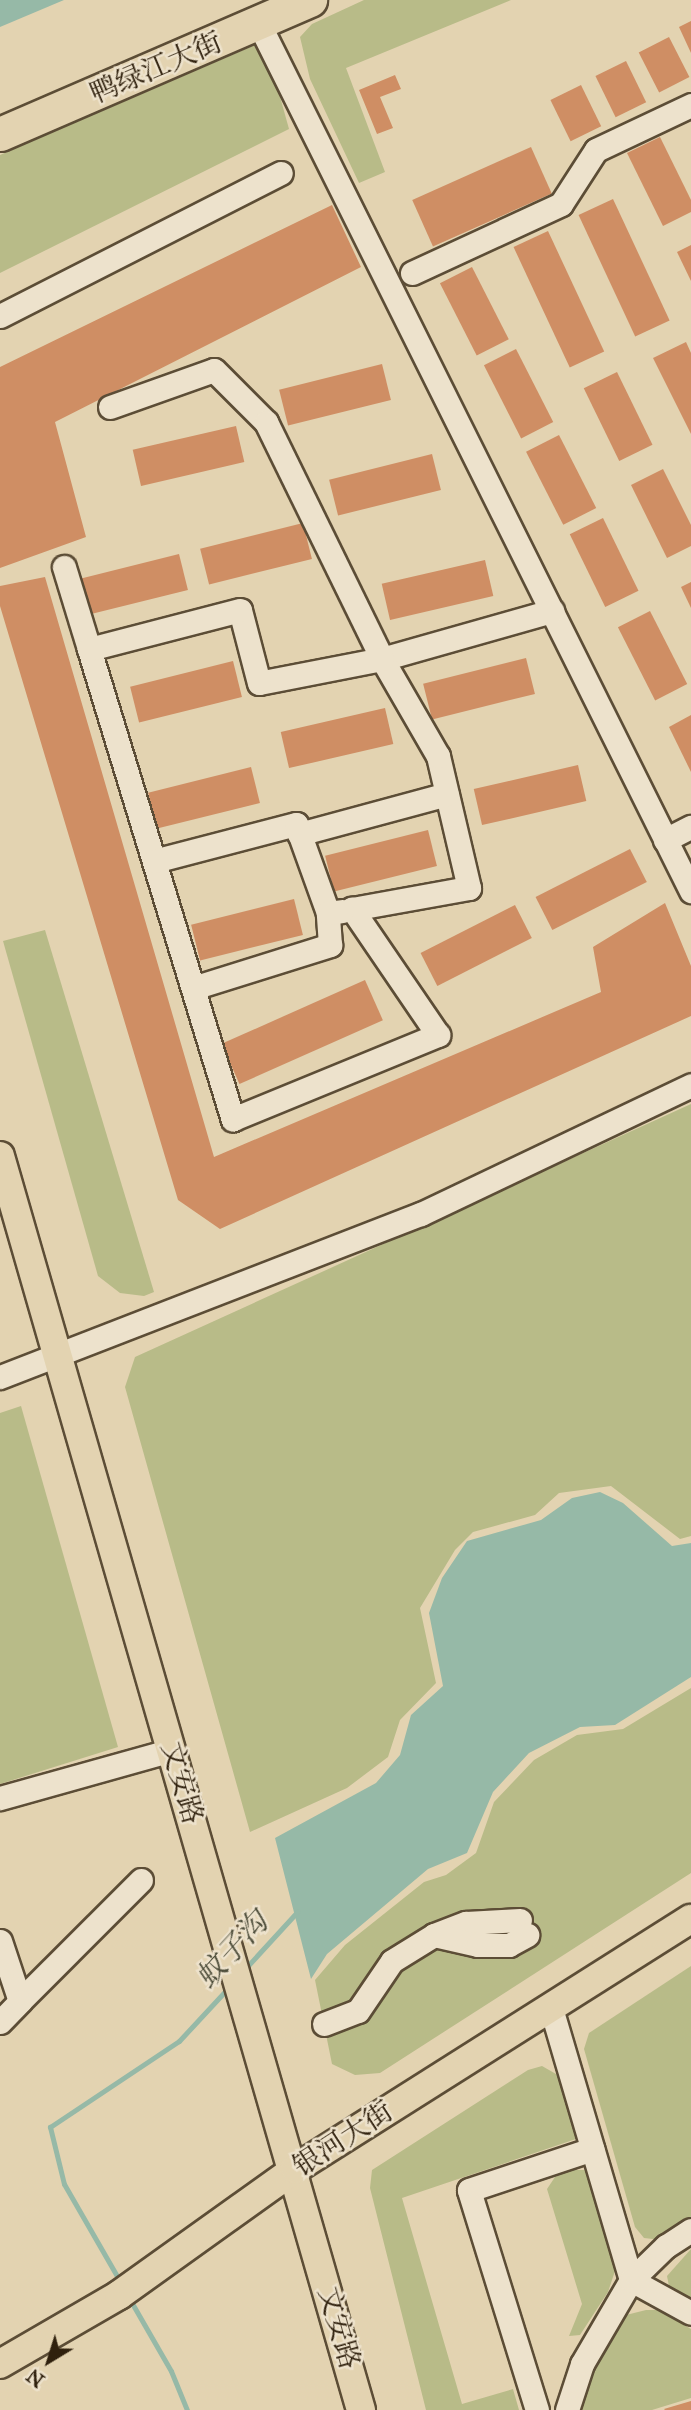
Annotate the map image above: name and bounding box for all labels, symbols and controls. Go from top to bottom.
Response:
street label: 鸭绿江大街 [85,25,227,111]
street label: 文安路 [154,1738,210,1828]
water label: 蚊子沟 [189,1905,275,1995]
street label: 银河大街 [287,2094,399,2184]
street label: 文安路 [311,2283,367,2373]
north arrow [14,2326,84,2396]
text: N [22,2364,49,2392]

